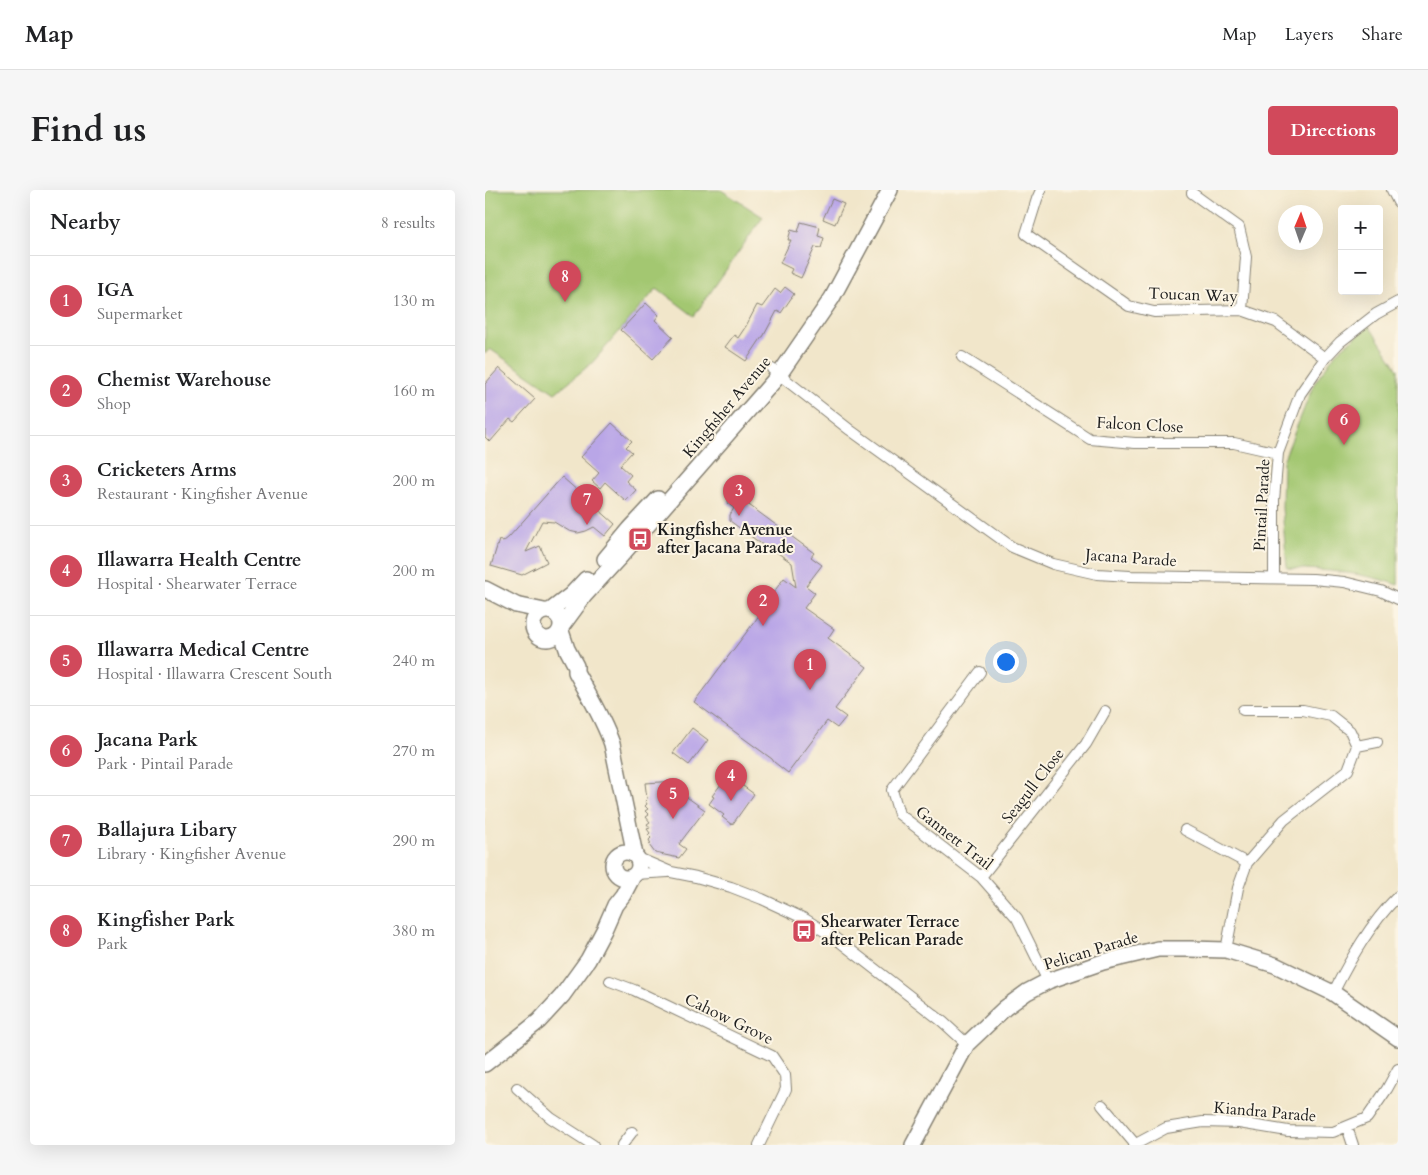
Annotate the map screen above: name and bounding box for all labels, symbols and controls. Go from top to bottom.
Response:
text: Map [25,18,74,51]
text: Map [1222,22,1257,47]
text: Layers [1285,22,1334,47]
text: Share [1362,22,1403,47]
text: Find us [30,106,146,154]
button: Directions [1268,106,1398,155]
north arrow [1278,205,1323,250]
map controls [1338,205,1383,295]
button: + [1338,205,1383,250]
text: Nearby [50,208,121,237]
text: 8 results [381,212,435,234]
button: − [1338,250,1383,295]
pin: 8 [549,261,581,302]
text: IGA [97,277,134,303]
street label: Toucan Way [1148,282,1239,308]
text: 1 [62,290,70,312]
text: 130 m [393,290,435,312]
text: Supermarket [97,303,183,325]
street label: Kingfisher Avenue [678,351,776,463]
text: Chemist Warehouse [97,367,271,393]
text: 2 [62,380,70,402]
text: 160 m [393,380,435,402]
text: Shop [97,393,131,415]
pin: 6 [1328,404,1360,445]
street label: Falcon Close [1096,412,1184,438]
text: Cricketers Arms [97,457,236,483]
street label: Pintail Parade [1249,458,1275,552]
text: 3 [62,470,70,492]
text: 200 m [393,470,435,492]
pin: 3 [723,475,755,516]
text: Restaurant · Kingfisher Avenue [97,483,308,505]
pin: 7 [571,484,603,525]
place label: Kingfisher Avenue after Jacana Parade [657,519,794,559]
bus stop icon: Kingfisher Avenue after Jacana Parade [627,526,653,552]
street label: Jacana Parade [1082,544,1178,572]
text: Illawarra Health Centre [97,547,301,573]
text: 4 [62,560,70,582]
text: 200 m [393,560,435,582]
text: Hospital · Shearwater Terrace [97,573,297,595]
pin: 2 [747,585,779,626]
text: Illawarra Medical Centre [97,637,309,663]
pin: 1 [794,649,826,690]
your location [993,649,1019,675]
text: 5 [62,650,70,672]
text: 240 m [393,650,435,672]
text: Hospital · Illawarra Crescent South [97,663,332,685]
text: Jacana Park [97,727,198,753]
text: 6 [62,740,70,762]
text: 270 m [393,740,435,762]
street label: Seagull Close [997,744,1069,828]
text: Park · Pintail Parade [97,753,233,775]
pin: 4 [715,760,747,801]
pin: 5 [657,778,689,819]
street label: Gannett Trail [911,801,997,875]
text: Ballajura Libary [97,817,237,843]
text: 7 [62,830,70,852]
text: 290 m [393,830,435,852]
text: Library · Kingfisher Avenue [97,843,286,865]
text: Kingfisher Park [97,907,235,933]
place label: Shearwater Terrace after Pelican Parade [821,911,964,951]
bus stop icon: Shearwater Terrace after Pelican Parade [791,918,817,944]
text: 8 [62,920,70,942]
text: 380 m [393,920,435,942]
street label: Pelican Parade [1041,926,1141,976]
text: Park [97,933,128,955]
street label: Cahow Grove [681,988,777,1050]
street label: Kiandra Parade [1213,1097,1317,1127]

